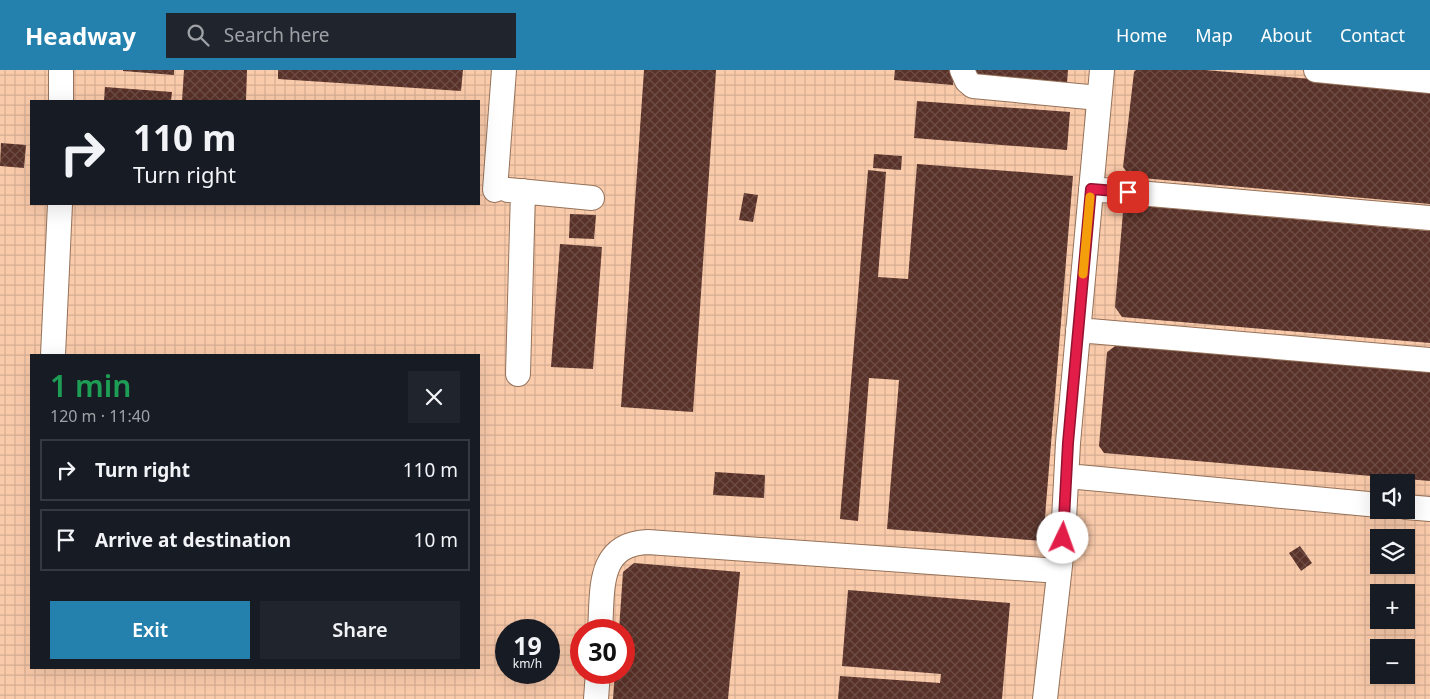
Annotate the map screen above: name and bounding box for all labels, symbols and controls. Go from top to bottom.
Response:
search box [166,13,516,58]
text: Headway [25,19,136,52]
icon: search [184,21,212,49]
text: Search here [224,22,330,48]
text: Home [1116,23,1167,47]
text: Map [1195,23,1233,47]
text: About [1261,23,1312,47]
text: Contact [1340,23,1405,47]
text: 110 m [133,114,236,161]
icon: right [50,120,115,185]
text: Turn right [133,159,236,189]
pin [1107,171,1149,213]
icon: arrive [1114,178,1142,206]
text: 1 min [50,365,131,406]
button: close [408,371,460,423]
text: 120 m · 11:40 [50,405,150,427]
icon: right [52,456,80,484]
text: Turn right [95,457,190,483]
text: 110 m [403,457,458,483]
map controls [1370,474,1415,684]
button: sound [1370,474,1415,519]
position arrow [1036,511,1088,563]
icon: arrive [52,526,80,554]
text: Arrive at destination [95,527,291,553]
text: 10 m [414,527,458,553]
button: layers [1370,529,1415,574]
button: + [1370,584,1415,629]
button: Exit [50,601,250,659]
button: Share [260,601,460,659]
speed limit sign: 30 [570,619,635,684]
text: 19 [513,628,542,662]
button: − [1370,639,1415,684]
text: km/h [513,655,542,672]

